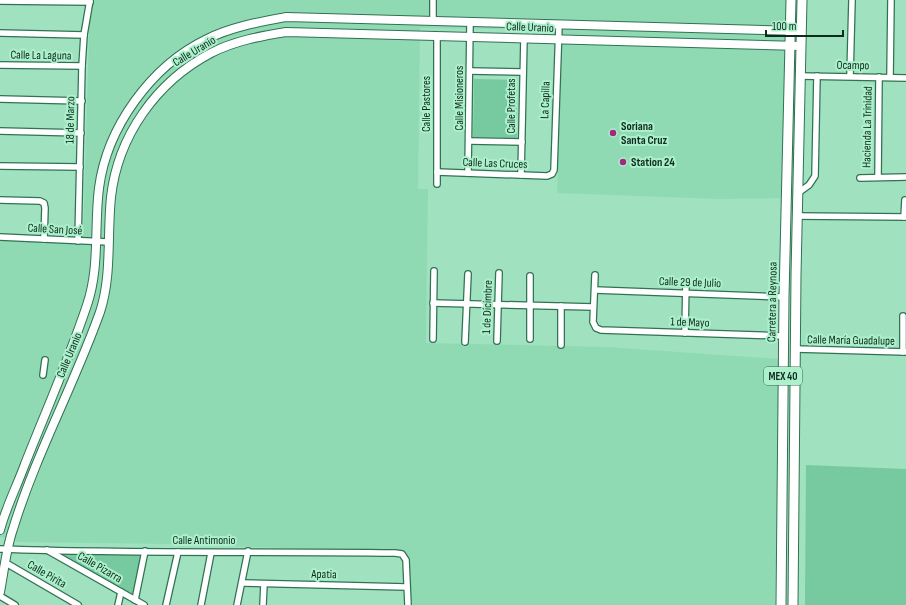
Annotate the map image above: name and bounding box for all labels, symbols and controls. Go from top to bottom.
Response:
scale bar [766,12,843,38]
street label: Calle Uranio [506,19,554,36]
text: 100 m [772,19,797,34]
street label: Calle Uranio [170,33,219,70]
street label: Calle La Laguna [10,47,72,64]
street label: Ocampo [836,58,870,73]
street label: Calle Misioneros [452,66,467,130]
street label: Calle Pastores [419,76,434,132]
street label: Calle Profetas [504,78,519,134]
street label: La Capilla [537,81,554,119]
street label: Hacienda La Trinidad [859,86,876,168]
street label: 18 de Marzo [63,96,78,144]
place label: Soriana Santa Cruz [621,119,668,148]
marker: Soriana Santa Cruz [608,128,618,138]
street label: Calle Las Cruces [462,155,528,172]
place label: Station 24 [631,155,675,170]
marker: Station 24 [618,157,628,167]
street label: Calle San José [27,221,83,238]
street label: Carretera a Reynosa [764,261,781,342]
street label: Calle 29 de Julio [658,274,721,291]
street label: 1 de Dicimbre [479,280,496,334]
street label: 1 de Mayo [670,314,710,331]
street label: Calle Uranio [53,330,86,380]
street label: Calle María Guadalupe [807,332,895,349]
road number: MEX 40 [764,367,802,385]
street label: Calle Antimonio [173,533,235,548]
street label: Calle Pizarra [75,549,125,586]
street label: Calle Pirita [25,557,69,592]
street label: Apatia [310,567,337,582]

